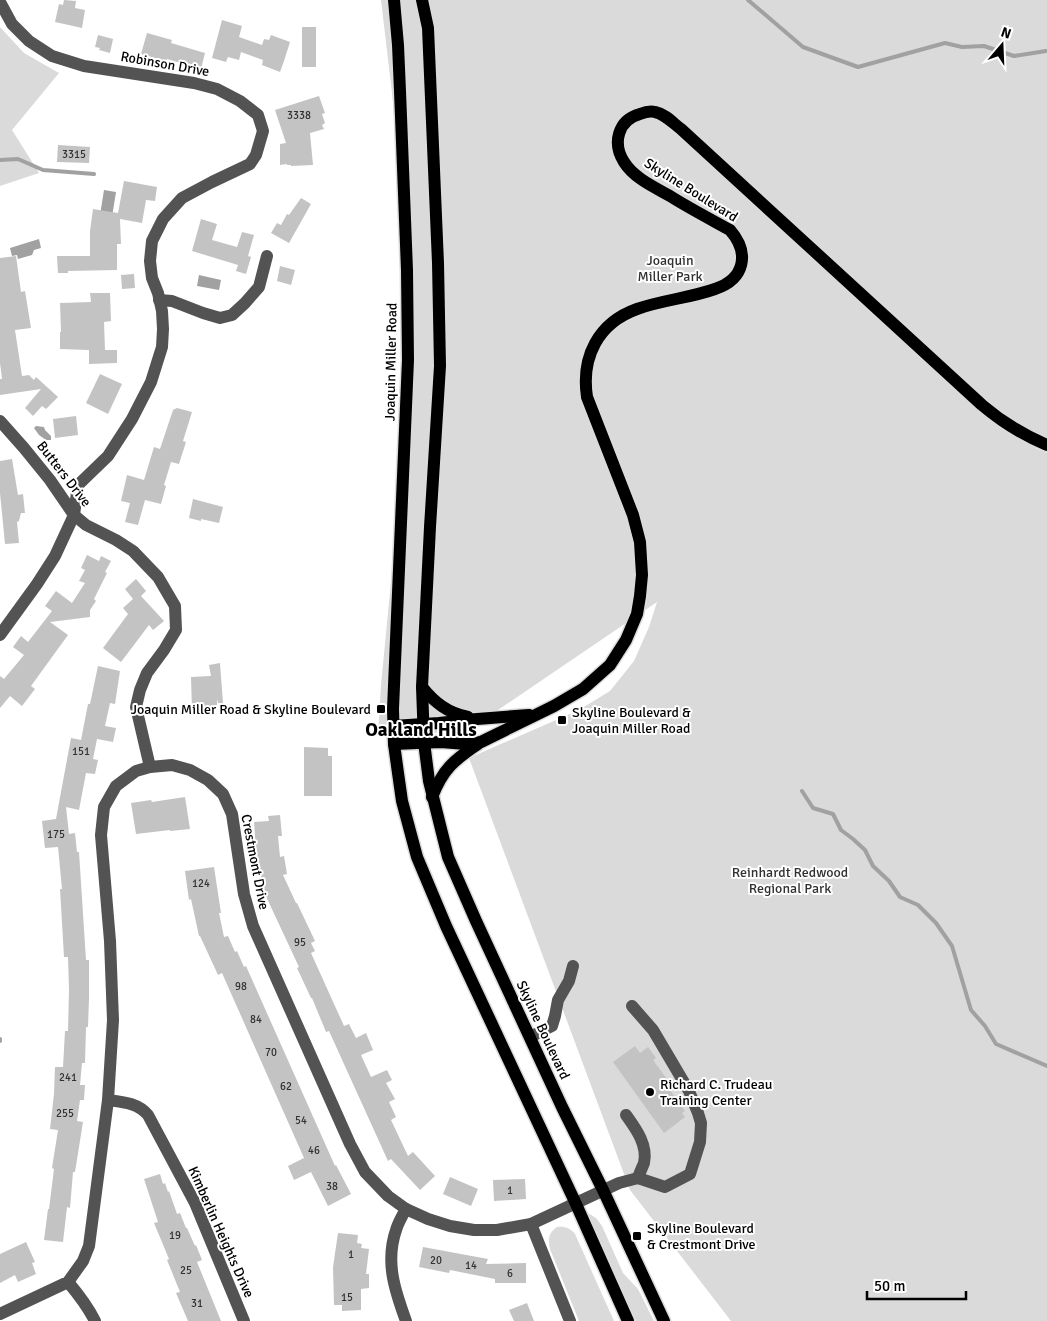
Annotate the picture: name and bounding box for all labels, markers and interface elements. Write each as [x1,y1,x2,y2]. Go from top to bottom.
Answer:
north arrow [977,20,1027,70]
text: N [999,24,1013,43]
street label: Robinson Drive [119,48,211,80]
house number: 3338 [287,109,311,122]
house number: 3315 [62,148,86,161]
street label: Skyline Boulevard [641,154,741,226]
park label: Joaquin Miller Park [637,252,703,285]
street label: Joaquin Miller Road [381,303,401,421]
street label: Butters Drive [33,438,95,510]
place label: Joaquin Miller Road & Skyline Boulevard [131,701,371,718]
marker: Joaquin Miller Road & Skyline Boulevard [375,703,387,715]
place label: Skyline Boulevard & Joaquin Miller Road [572,704,691,737]
marker: Skyline Boulevard & Joaquin Miller Road [556,714,568,726]
district label: Oakland Hills [365,718,477,742]
house number: 151 [72,745,90,758]
street label: Crestmont Drive [237,813,273,911]
house number: 175 [47,828,65,841]
park label: Reinhardt Redwood Regional Park [732,864,848,897]
house number: 124 [192,877,210,890]
house number: 95 [294,936,306,949]
street label: Skyline Boulevard [513,978,573,1082]
house number: 98 [235,980,247,993]
house number: 84 [250,1013,262,1026]
house number: 70 [265,1046,277,1059]
house number: 241 [59,1071,77,1084]
place label: Richard C. Trudeau Training Center [660,1076,772,1109]
house number: 62 [280,1080,292,1093]
marker: Richard C. Trudeau Training Center [644,1086,656,1098]
house number: 255 [56,1107,74,1120]
house number: 54 [295,1114,307,1127]
house number: 46 [308,1144,320,1157]
street label: Kimberlin Heights Drive [184,1164,258,1300]
house number: 38 [326,1180,338,1193]
house number: 1 [507,1184,513,1197]
place label: Skyline Boulevard & Crestmont Drive [647,1220,756,1253]
house number: 19 [169,1229,181,1242]
marker: Skyline Boulevard & Crestmont Drive [631,1230,643,1242]
house number: 1 [348,1248,354,1261]
house number: 20 [430,1254,442,1267]
house number: 14 [465,1259,477,1272]
house number: 25 [180,1264,192,1277]
house number: 6 [507,1267,513,1280]
scale bar [867,1268,966,1300]
text: 50 m [874,1277,905,1295]
house number: 15 [341,1291,353,1304]
house number: 31 [191,1297,203,1310]

